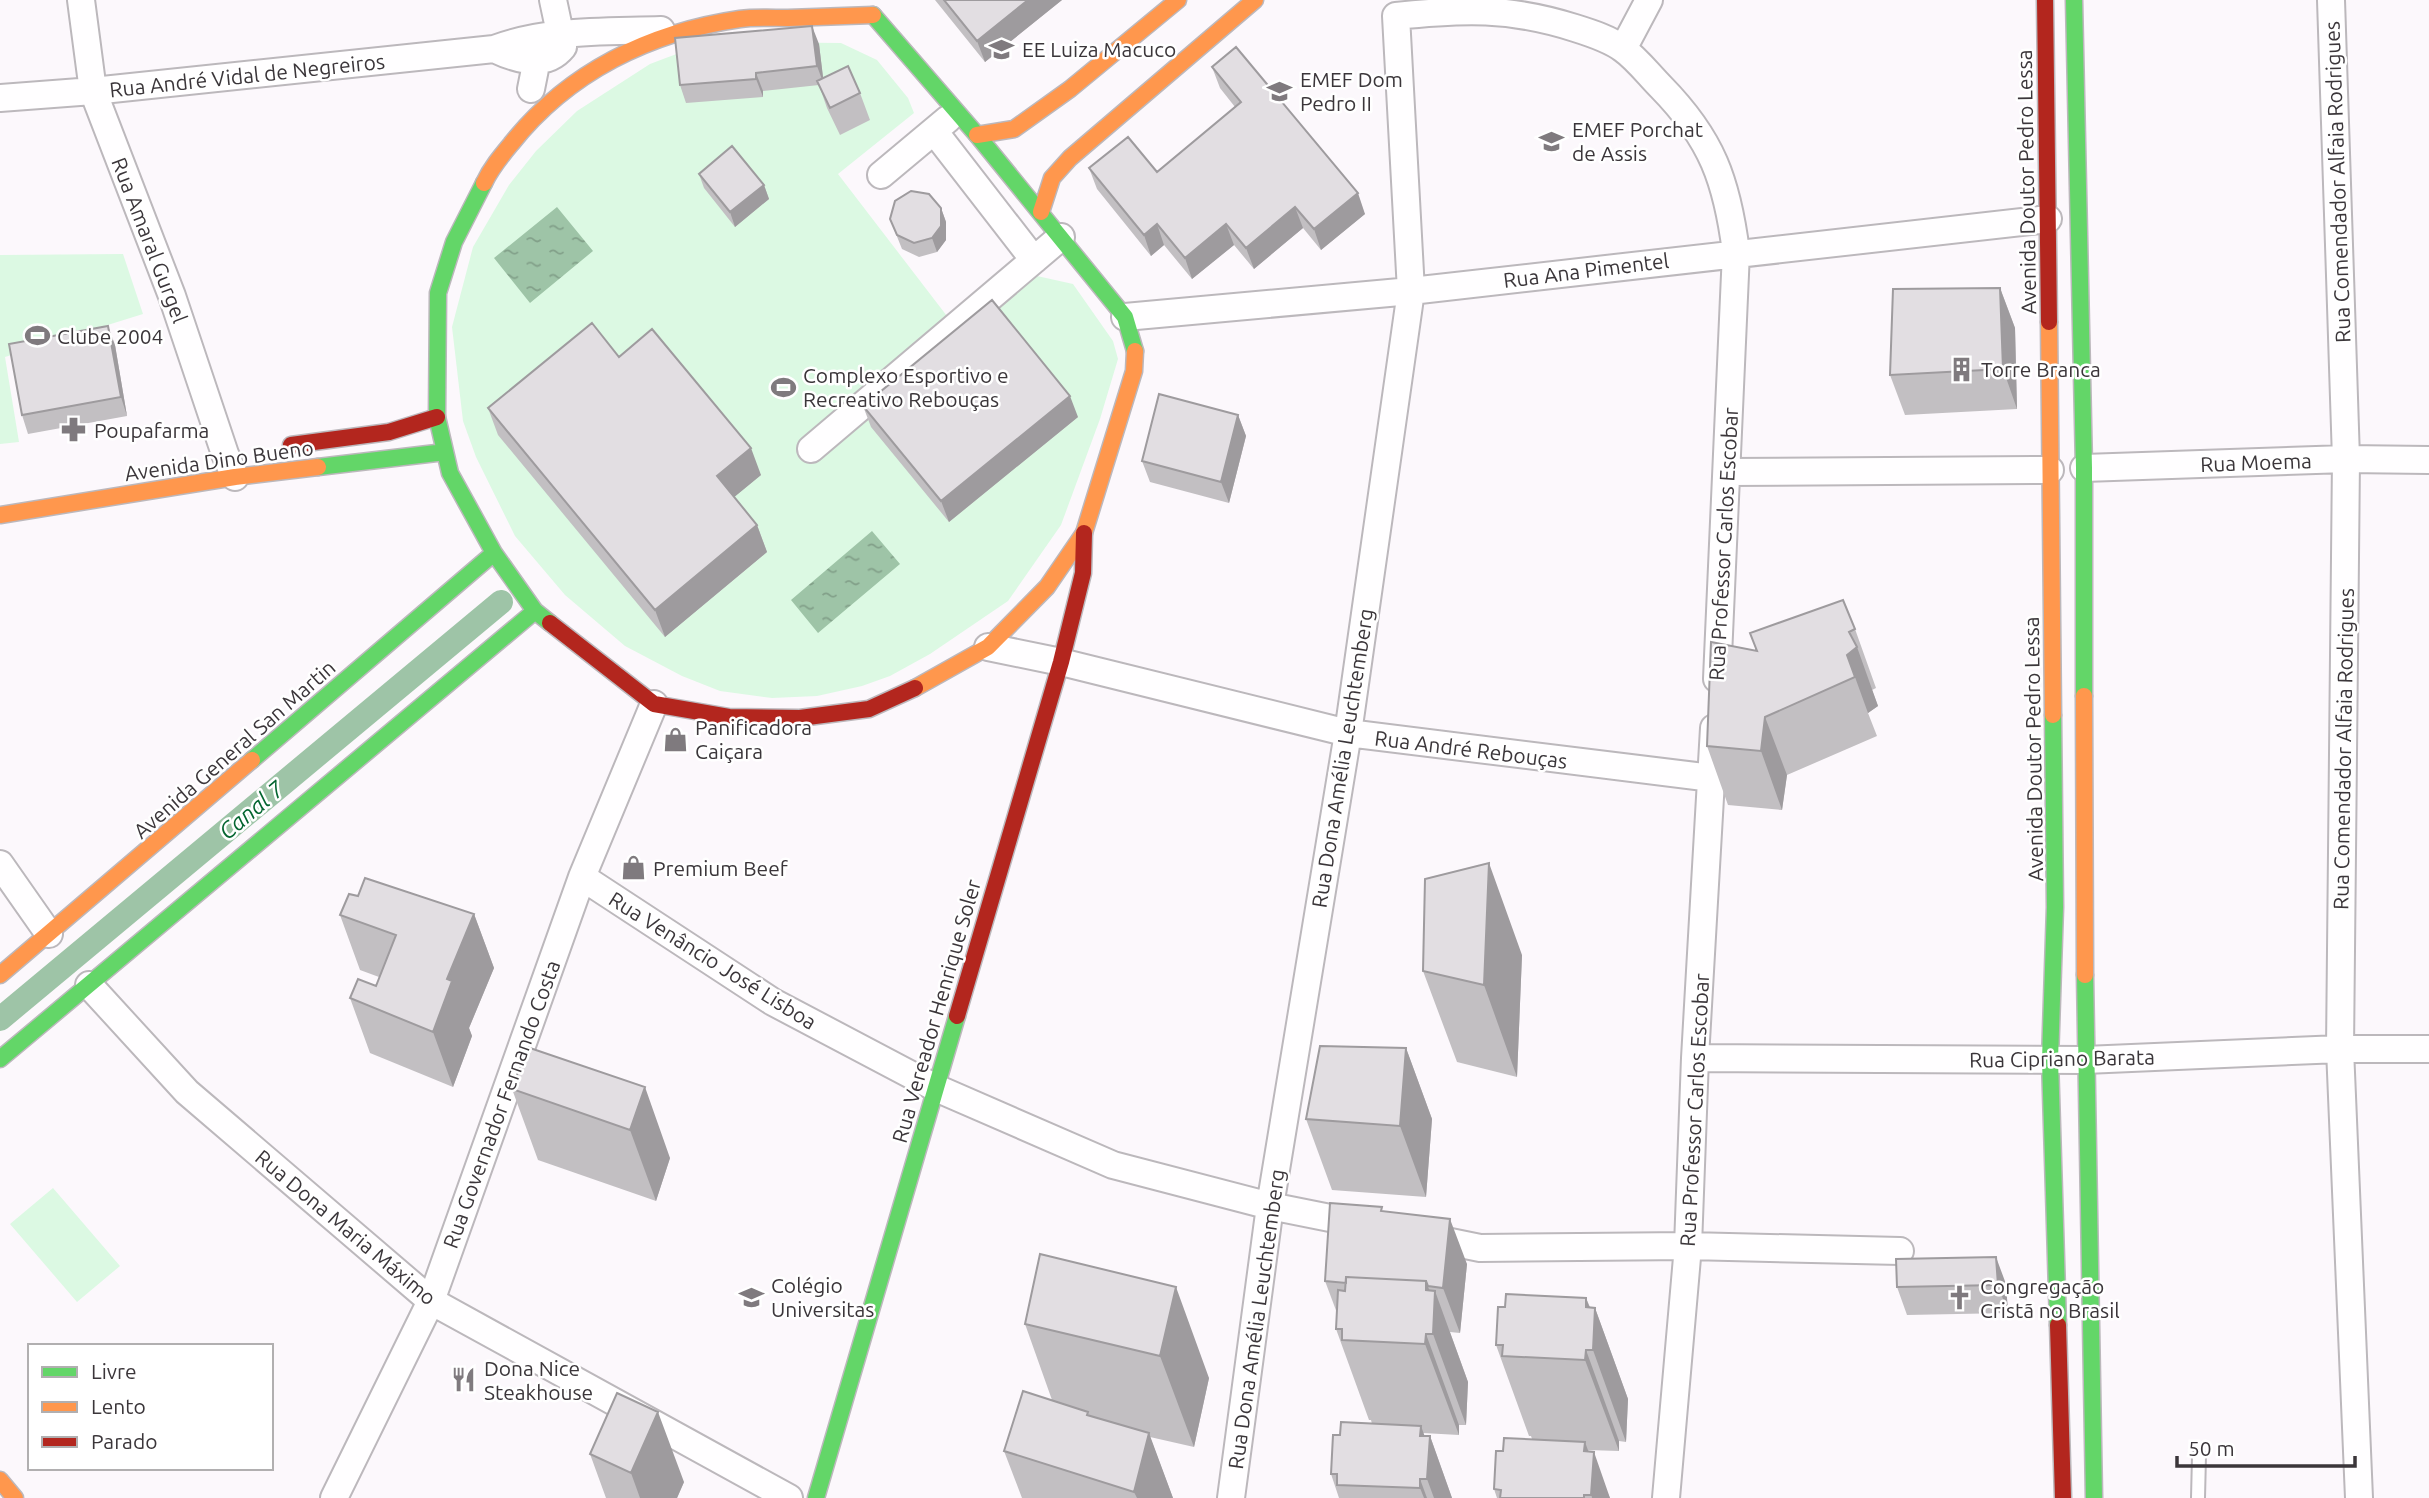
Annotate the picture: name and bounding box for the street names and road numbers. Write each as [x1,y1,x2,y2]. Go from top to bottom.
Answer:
street label: Rua Comendador Alfaia Rodrigues [2319,21,2355,343]
street label: Rua André Vidal de Negreiros [108,49,386,101]
street label: Avenida Doutor Pedro Lessa [2012,49,2040,315]
street label: Rua Amaral Gurgel [107,154,193,326]
street label: Rua Ana Pimentel [1502,248,1670,292]
street label: Rua Professor Carlos Escobar [1704,407,1742,681]
street label: Avenida Dino Bueno [123,435,315,485]
street label: Rua Moema [2200,448,2312,476]
street label: Rua Comendador Alfaia Rodrigues [2328,588,2358,910]
street label: Rua Dona Amélia Leuchtemberg [1306,607,1378,909]
street label: Avenida Doutor Pedro Lessa [2019,616,2047,882]
street label: Avenida General San Martin [128,655,340,843]
street label: Rua André Rebouças [1373,725,1569,773]
street label: Rua Vereador Henrique Soler [887,877,985,1145]
street label: Rua Venâncio José Lisboa [605,886,821,1034]
street label: Rua Governador Fernando Costa [438,957,564,1251]
street label: Rua Professor Carlos Escobar [1675,973,1713,1247]
street label: Rua Cipriano Barata [1969,1044,2155,1072]
street label: Rua Dona Maria Máximo [251,1144,441,1310]
street label: Rua Dona Amélia Leuchtemberg [1223,1167,1289,1471]

